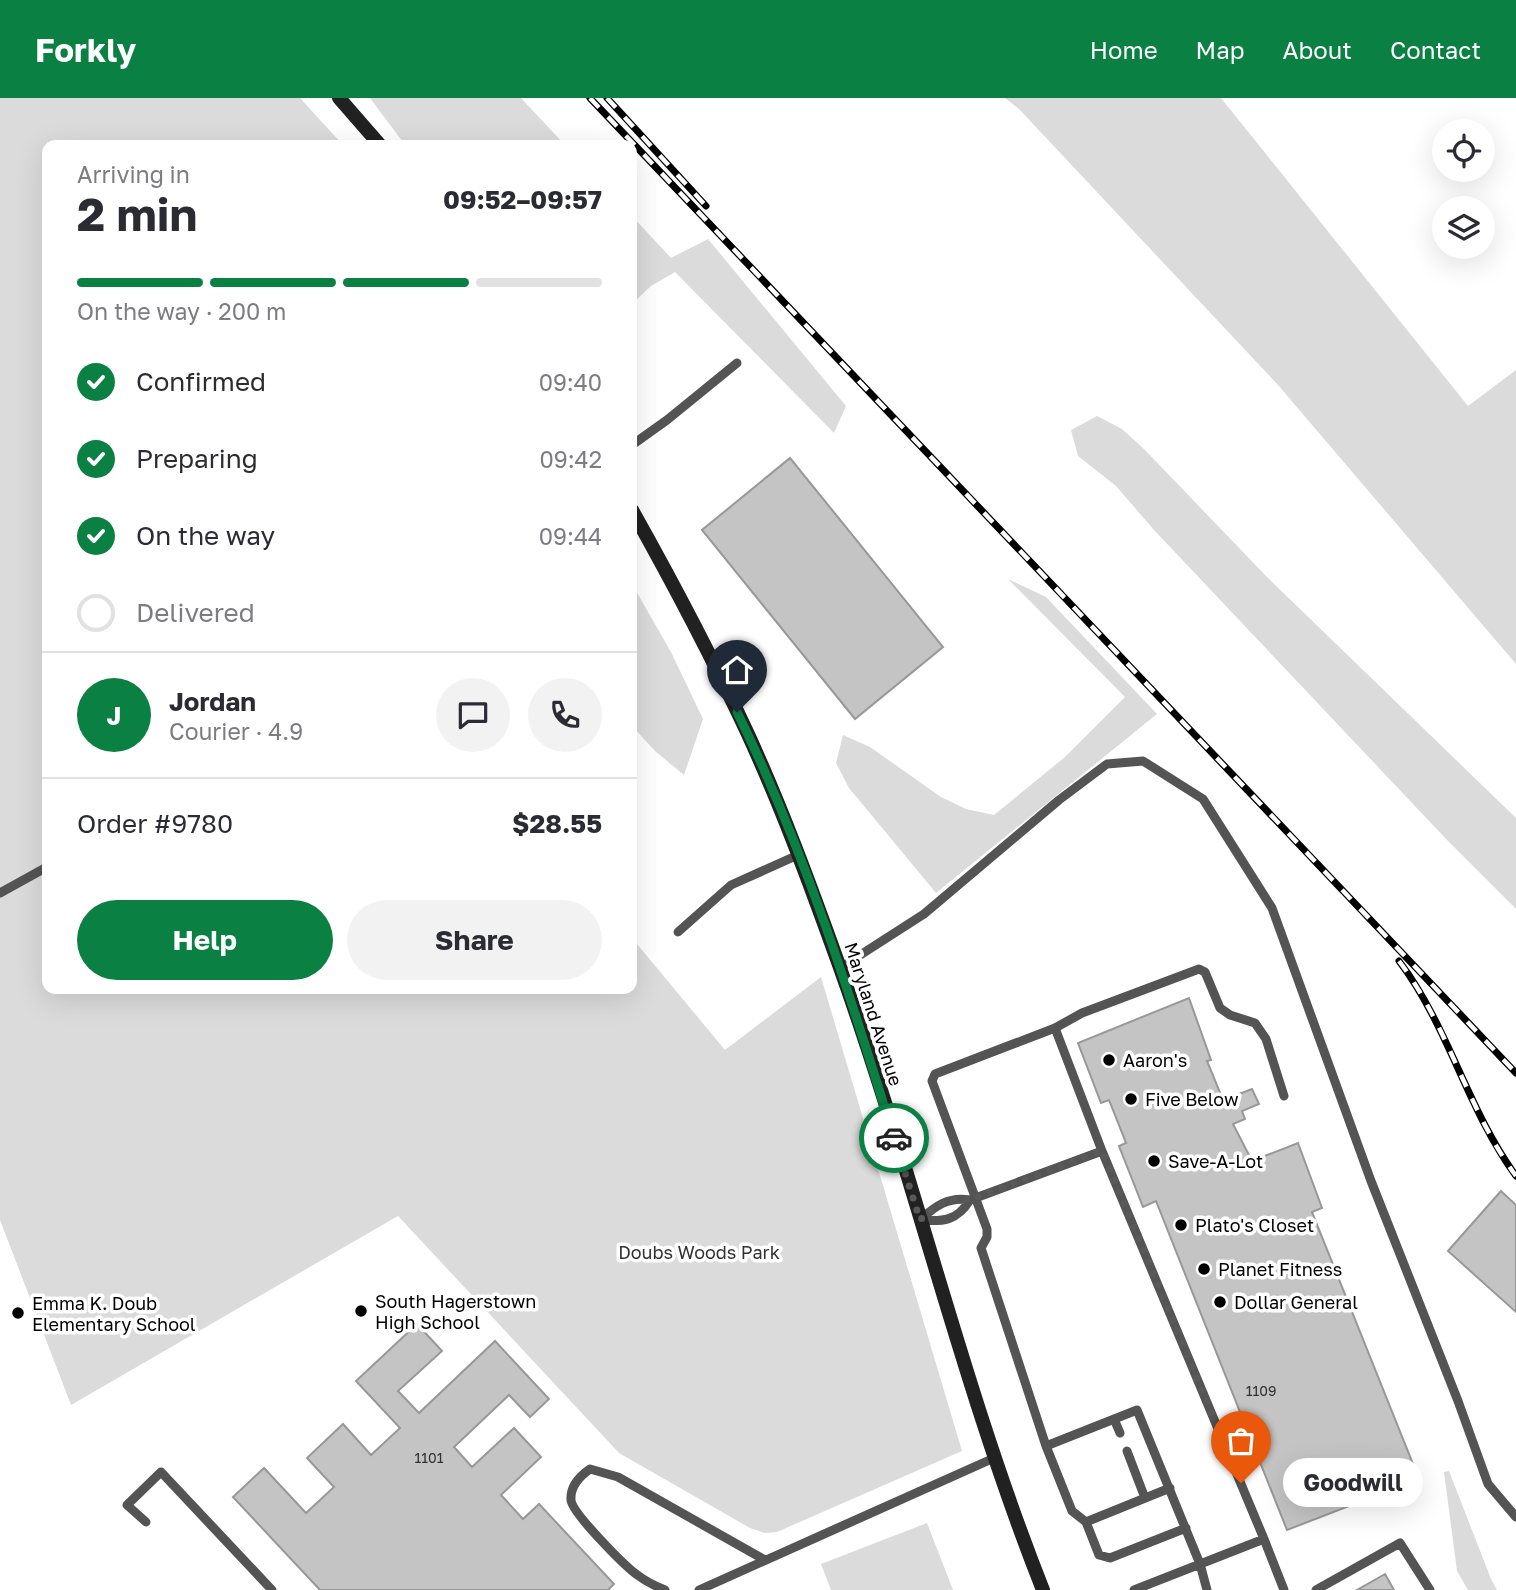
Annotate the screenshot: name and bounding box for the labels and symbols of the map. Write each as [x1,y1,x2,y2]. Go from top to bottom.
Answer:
pin [707,640,767,712]
street label: Maryland Avenue [840,940,908,1088]
place label: Aaron's [1123,1049,1187,1071]
marker: Aaron's [1101,1052,1117,1068]
place label: Five Below [1145,1088,1239,1110]
marker: Five Below [1123,1091,1139,1107]
courier [859,1103,929,1173]
place label: Save-A-Lot [1168,1150,1263,1172]
marker: Save-A-Lot [1146,1153,1162,1169]
place label: Plato's Closet [1195,1214,1314,1236]
marker: Plato's Closet [1173,1217,1189,1233]
park label: Doubs Woods Park [618,1241,780,1263]
place label: Planet Fitness [1218,1258,1342,1280]
marker: Planet Fitness [1196,1261,1212,1277]
place label: South Hagerstown High School [375,1290,536,1333]
place label: Dollar General [1234,1291,1358,1313]
place label: Emma K. Doub Elementary School [32,1292,196,1335]
marker: Dollar General [1212,1294,1228,1310]
marker: South Hagerstown High School [353,1303,369,1319]
marker: Emma K. Doub Elementary School [10,1305,26,1321]
house number: 1109 [1246,1382,1276,1399]
pin [1211,1411,1271,1483]
house number: 1101 [414,1449,444,1466]
callout: Goodwill [1283,1458,1423,1508]

